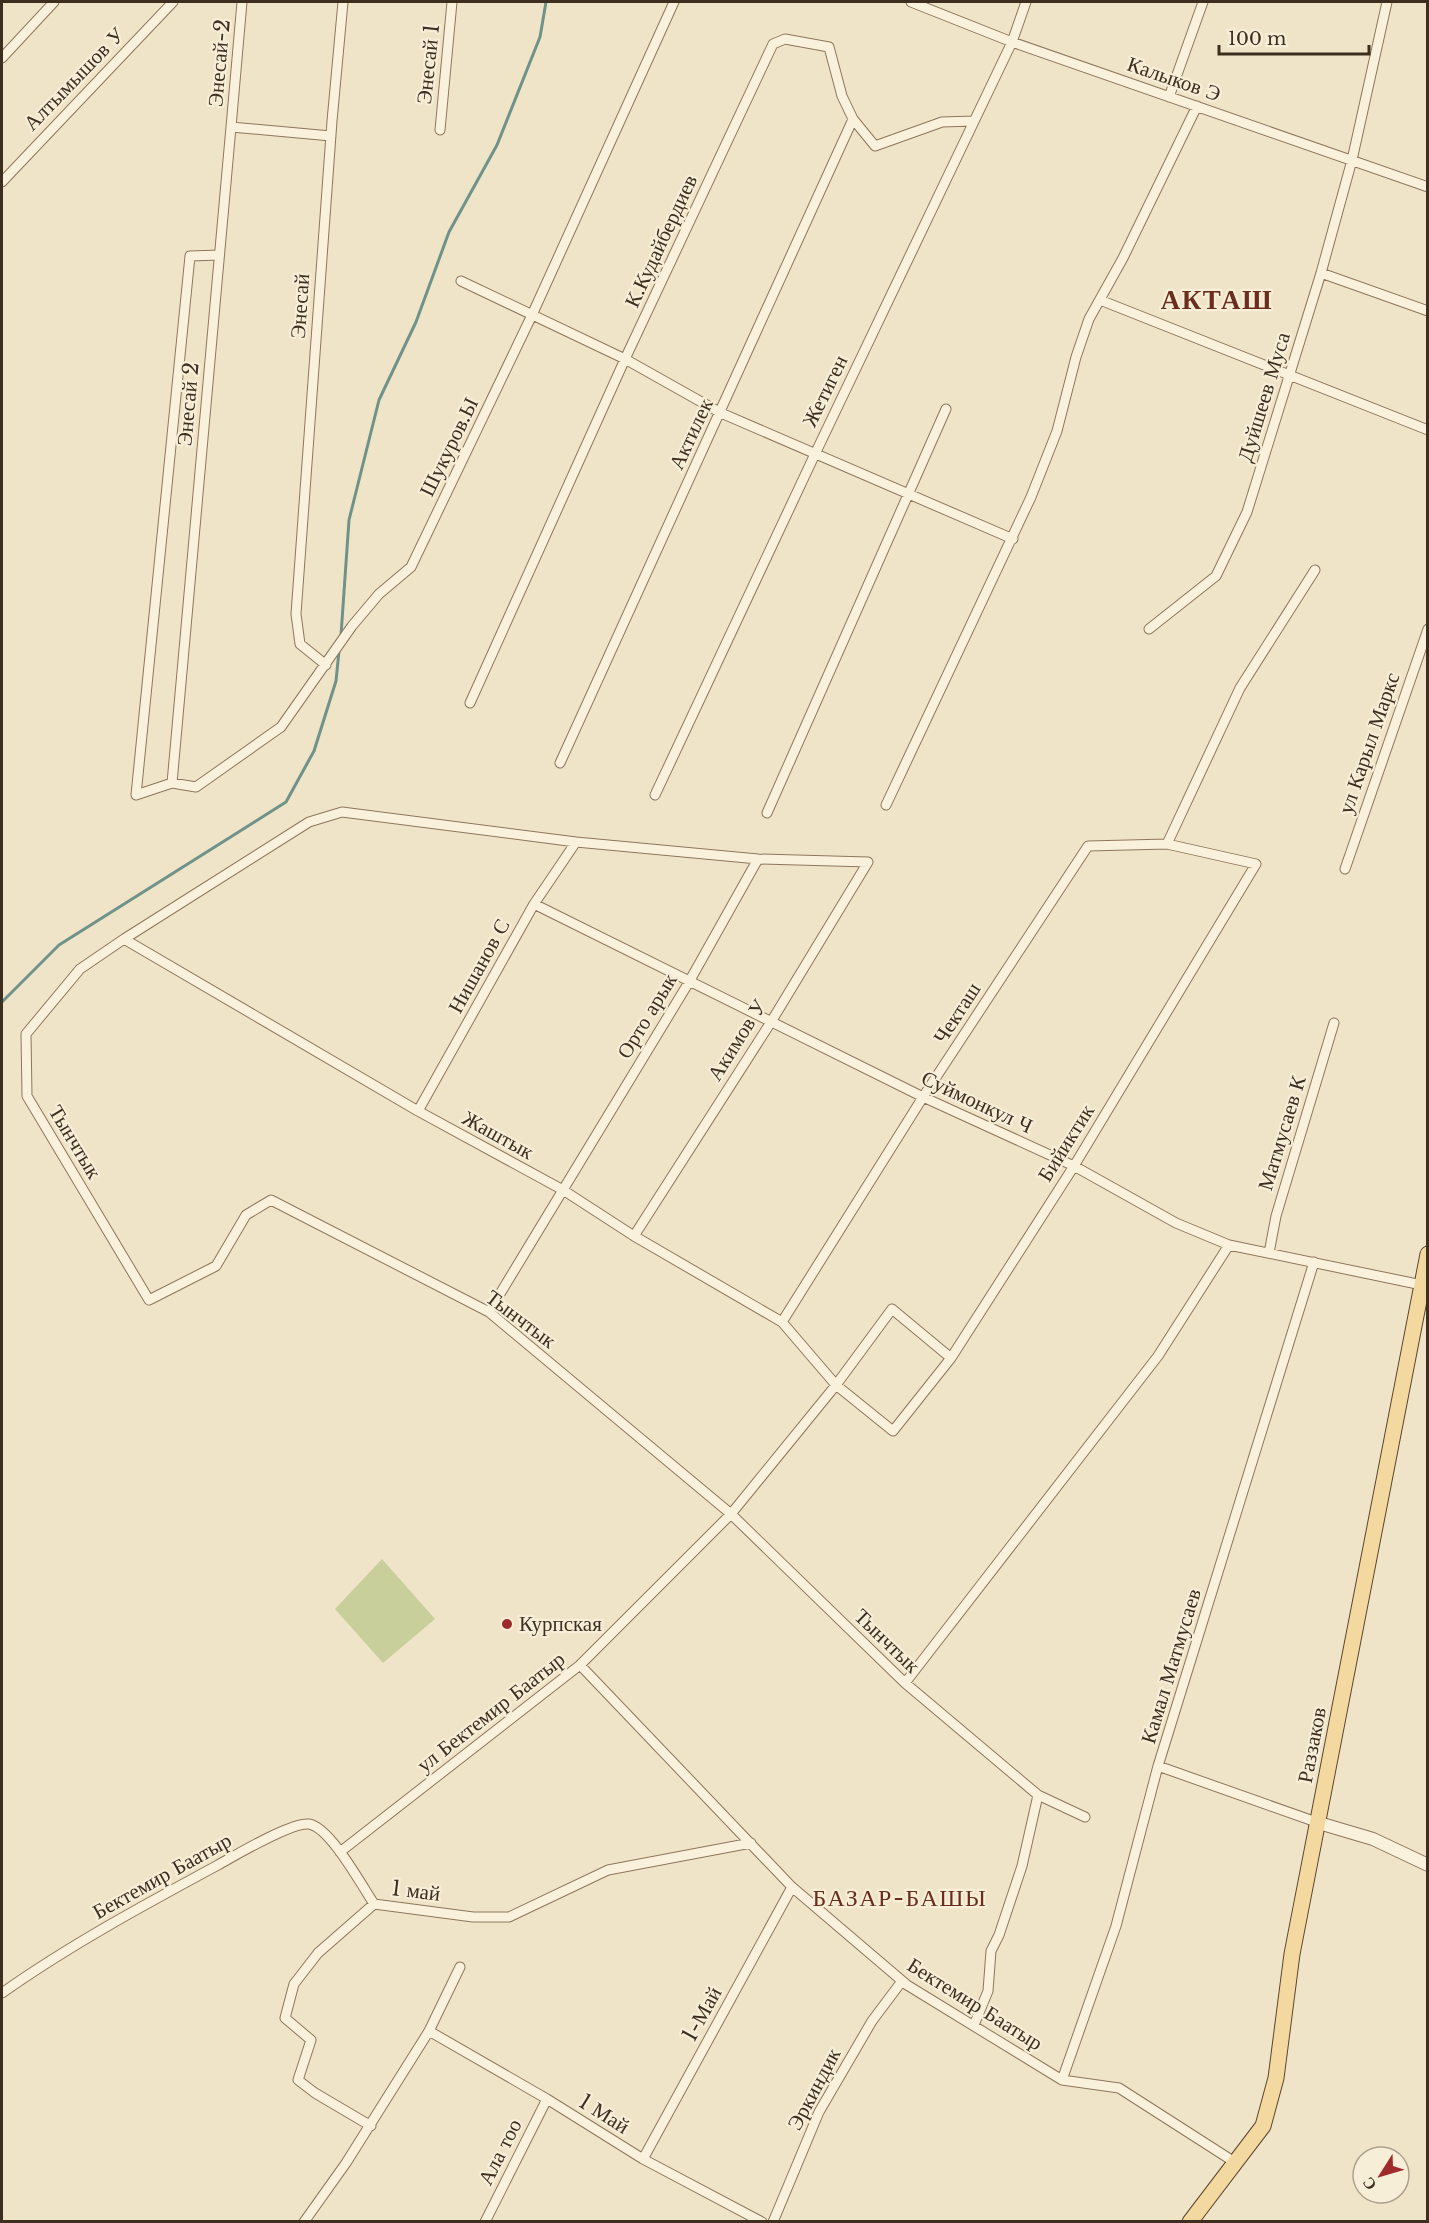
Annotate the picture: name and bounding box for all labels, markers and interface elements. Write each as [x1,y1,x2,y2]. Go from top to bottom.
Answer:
street label: Энесай-2 [202,18,236,108]
scale bar [1219,18,1369,56]
street label: Алтымышов У [18,22,130,136]
street label: Энесай 1 [411,23,445,105]
text: 100 m [1228,28,1286,50]
street label: Калыков Э [1124,51,1224,107]
street label: К.Кудайбердиев [619,170,703,312]
street label: Энесай [285,273,315,339]
district label: АКТАШ [1161,283,1273,316]
street label: Дуйшеев Муса [1232,328,1296,465]
street label: Жетиген [797,351,853,431]
street label: Энесай 2 [171,361,205,447]
street label: Шукуров.Ы [414,393,484,501]
street label: Актилек [663,394,719,474]
street label: ул Карыл Маркс [1333,669,1405,817]
street label: Нишанов С [443,914,515,1018]
street label: Орто арык [611,968,683,1063]
street label: Чекташ [928,977,986,1049]
street label: Акимов У [702,994,772,1086]
street label: Суймонкул Ч [917,1065,1037,1139]
street label: Матмусаев К [1252,1072,1312,1194]
street label: Бийиктик [1032,1099,1100,1186]
street label: Тынчтык [43,1101,107,1184]
street label: Жаштык [458,1105,539,1165]
street label: Тынчтык [481,1284,562,1354]
street label: Камал Матмусаев [1135,1585,1207,1747]
street label: Тынчтык [849,1603,926,1679]
place label: Курпская [519,1611,602,1637]
marker: Курпская [500,1617,514,1631]
street label: ул Бектемир Баатыр [412,1646,570,1778]
street label: Раззаков [1292,1705,1332,1785]
street label: Бектемир Баатыр [88,1827,236,1925]
street label: 1 май [390,1875,442,1907]
district label: БАЗАР-БАШЫ [813,1883,987,1912]
street label: Бектемир Баатыр [902,1952,1048,2056]
street label: 1-Май [676,1982,728,2046]
street label: Эркиндик [782,2043,847,2134]
street label: 1 Май [574,2089,634,2139]
street label: Ала тоо [472,2115,528,2189]
north arrow [1351,2145,1411,2205]
text: С [1358,2173,1380,2195]

